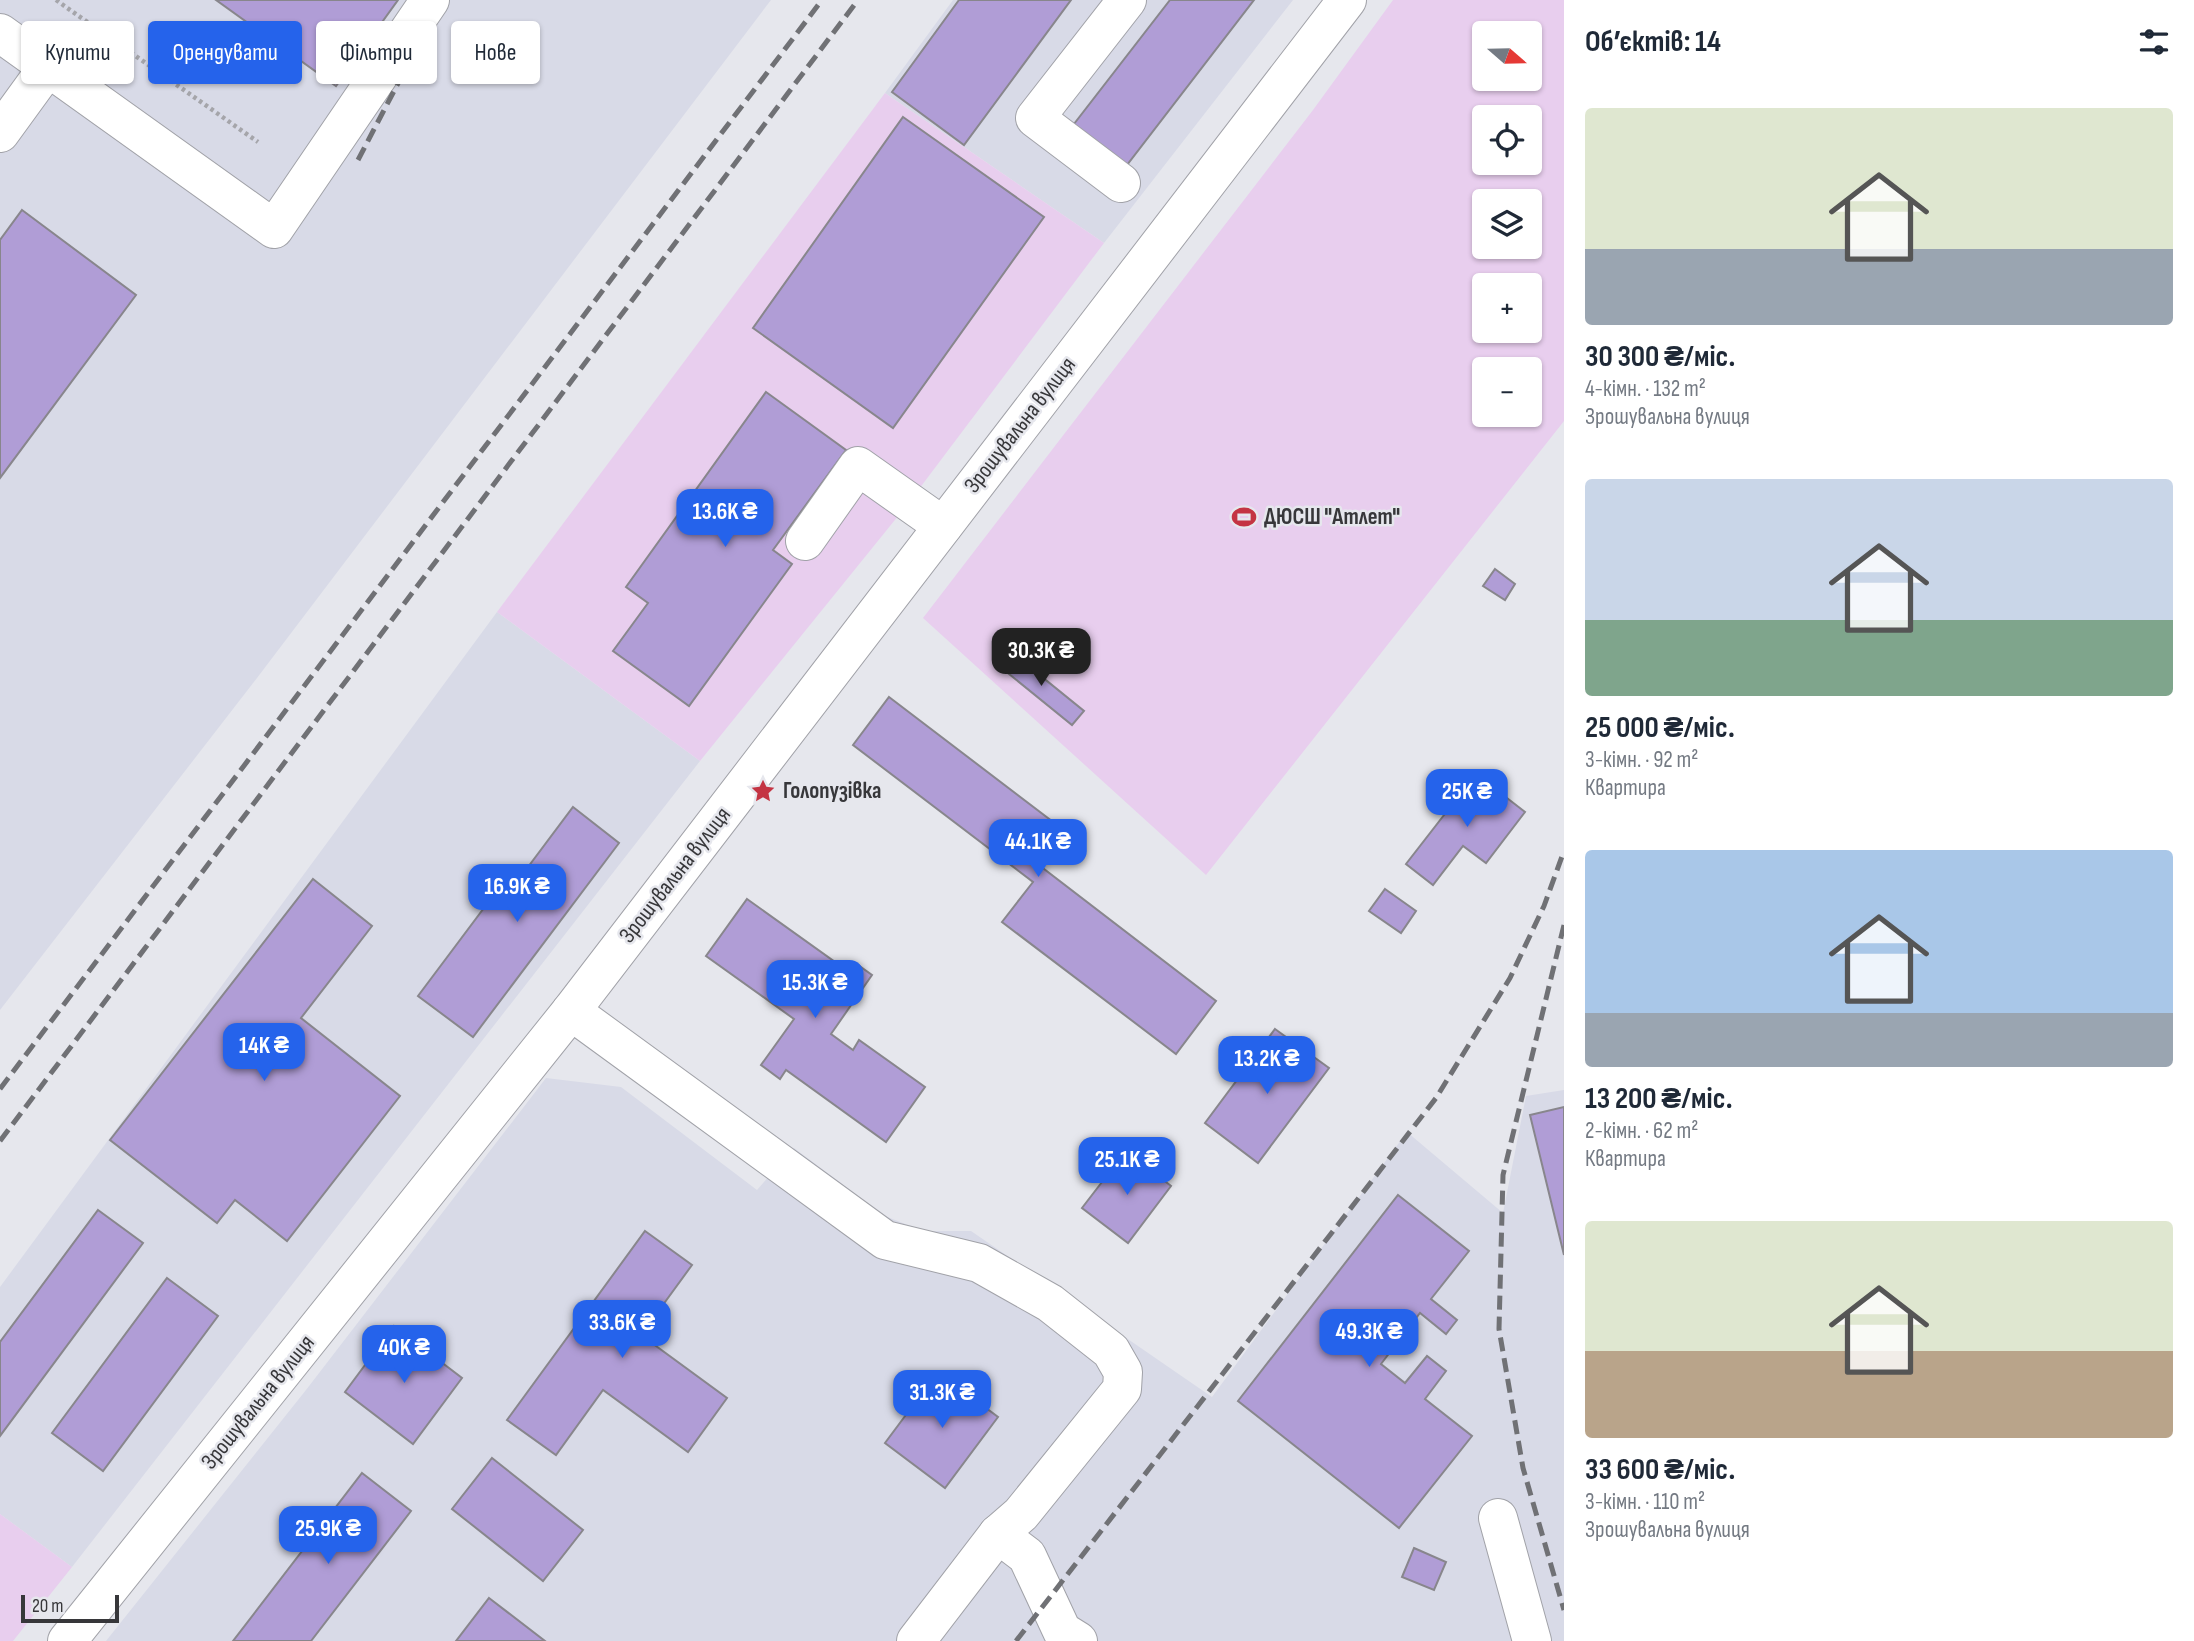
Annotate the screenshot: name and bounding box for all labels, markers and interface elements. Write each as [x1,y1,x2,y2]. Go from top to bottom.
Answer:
chip: Купити [21,21,134,84]
chip: Орендувати [148,21,302,84]
chip: Фільтри [316,21,437,84]
chip: Нове [451,21,540,84]
north arrow [1472,21,1542,91]
map controls [1472,21,1542,427]
icon: filters [2135,23,2173,61]
text: Об’єктів: 14 [1585,24,1721,60]
button: locate [1472,105,1542,175]
icon: home [1816,154,1942,280]
button: layers [1472,189,1542,259]
button: + [1472,273,1542,343]
text: 30 300 ₴/міс. [1585,339,1735,375]
street label: Зрошувальна вулиця [958,351,1082,499]
button: − [1472,357,1542,427]
text: 4-кімн. · 132 m² [1585,375,1706,403]
text: Зрошувальна вулиця [1585,403,1750,431]
pin: 13.6K ₴ [660,490,790,549]
text: 13.6K ₴ [692,498,758,526]
sports icon: ДЮСШ "Атлет" [1230,503,1258,531]
place label: ДЮСШ "Атлет" [1264,503,1400,531]
icon: home [1816,525,1942,651]
pin: 30.3K ₴ [976,628,1106,688]
text: 30.3K ₴ [1008,637,1074,665]
text: 25 000 ₴/міс. [1585,710,1735,746]
text: 3-кімн. · 92 m² [1585,746,1698,774]
pin: 25K ₴ [1418,770,1516,829]
text: Квартира [1585,774,1666,802]
place icon: Голопузівка [749,777,777,805]
place label: Голопузівка [783,777,881,805]
text: 25K ₴ [1442,778,1492,806]
street label: Зрошувальна вулиця [613,801,737,949]
pin: 44.1K ₴ [973,820,1103,879]
text: 44.1K ₴ [1005,828,1071,856]
pin: 16.9K ₴ [452,864,582,924]
text: 16.9K ₴ [484,873,550,901]
icon: home [1816,896,1942,1022]
pin: 15.3K ₴ [750,960,880,1020]
text: 15.3K ₴ [783,969,847,997]
pin: 14K ₴ [215,1024,313,1083]
text: 14K ₴ [239,1032,289,1060]
pin: 13.2K ₴ [1202,1036,1332,1096]
text: 13.2K ₴ [1234,1045,1300,1073]
text: 13 200 ₴/міс. [1585,1081,1733,1117]
text: 2-кімн. · 62 m² [1585,1117,1698,1145]
pin: 25.1K ₴ [1062,1138,1192,1197]
text: Квартира [1585,1145,1666,1173]
text: 25.1K ₴ [1094,1146,1160,1174]
icon: home [1816,1267,1942,1393]
pin: 33.6K ₴ [557,1300,687,1360]
text: 33.6K ₴ [589,1309,655,1337]
pin: 49.3K ₴ [1304,1310,1434,1369]
text: 49.3K ₴ [1335,1318,1403,1346]
pin: 40K ₴ [355,1326,453,1385]
street label: Зрошувальна вулиця [195,1329,321,1475]
text: 40K ₴ [378,1334,430,1362]
pin: 31.3K ₴ [877,1370,1007,1430]
text: 31.3K ₴ [909,1379,975,1407]
text: 33 600 ₴/міс. [1585,1452,1735,1488]
text: 3-кімн. · 110 m² [1585,1488,1705,1516]
pin: 25.9K ₴ [263,1506,393,1566]
text: 25.9K ₴ [295,1515,361,1543]
text: Зрошувальна вулиця [1585,1516,1750,1544]
scale bar [21,1592,119,1624]
text: 20 m [32,1595,64,1618]

